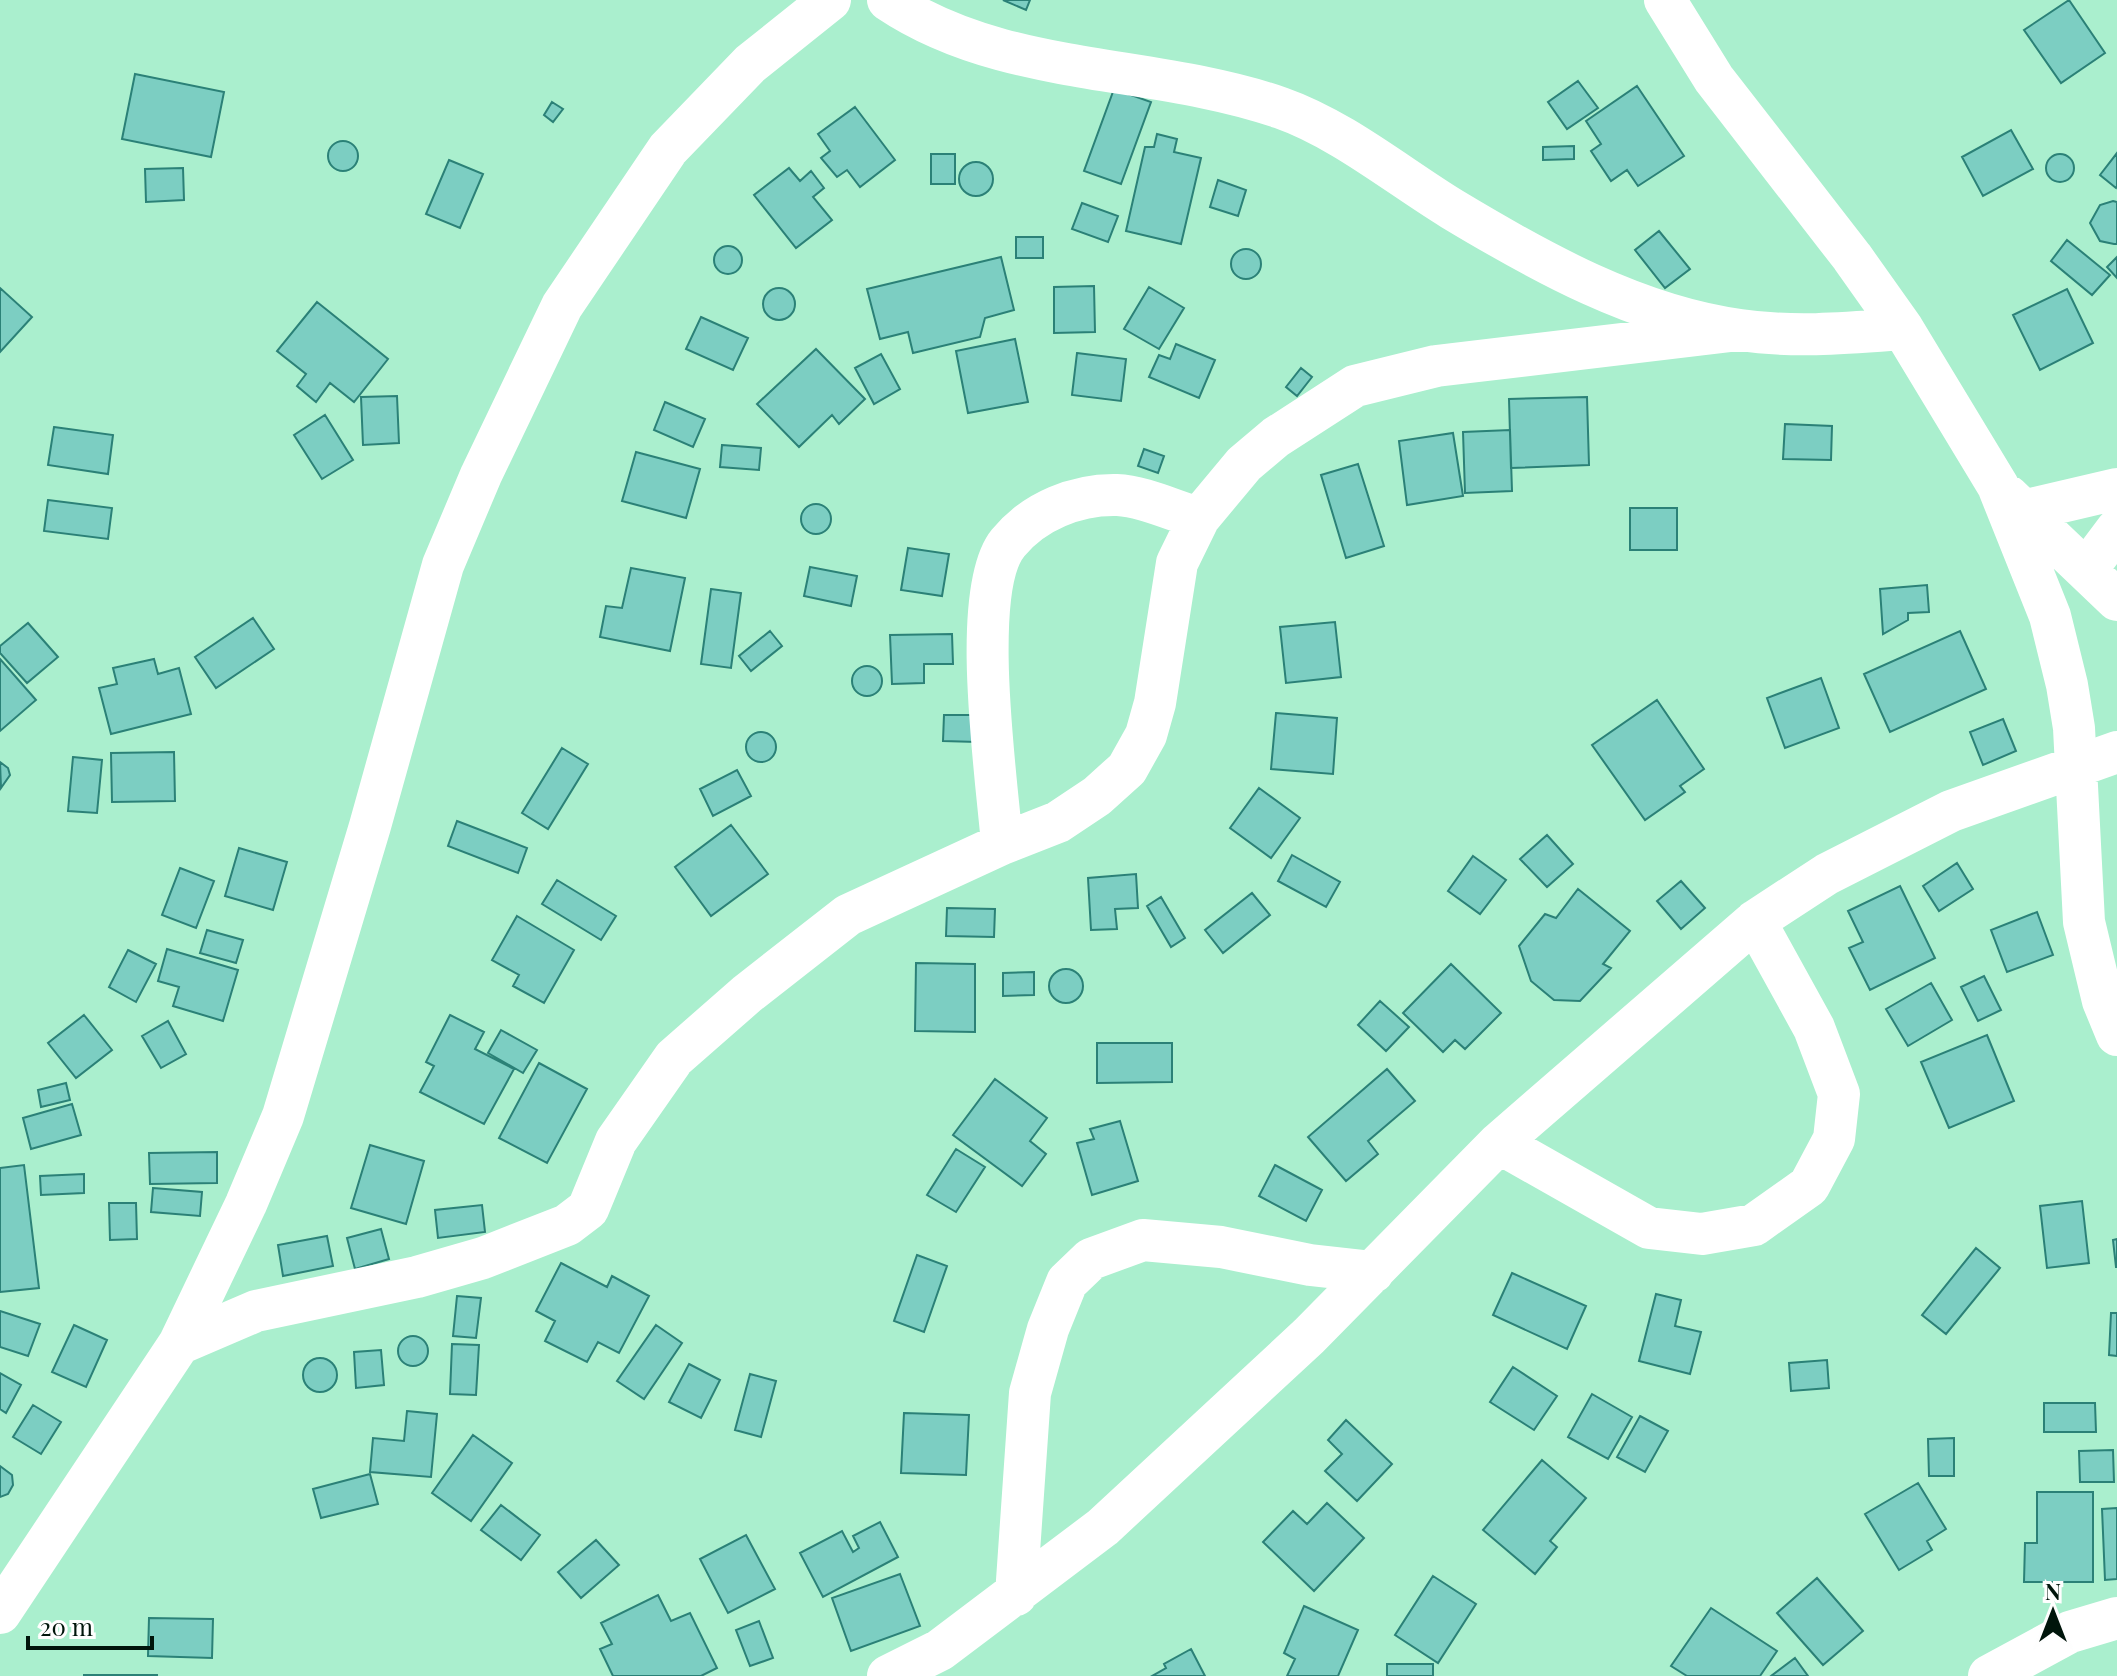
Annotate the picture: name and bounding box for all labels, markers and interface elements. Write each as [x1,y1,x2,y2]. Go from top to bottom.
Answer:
north arrow [2013,1572,2093,1652]
text: N [2045,1576,2061,1606]
scale bar [28,1600,152,1650]
text: 20 m [40,1610,93,1642]

